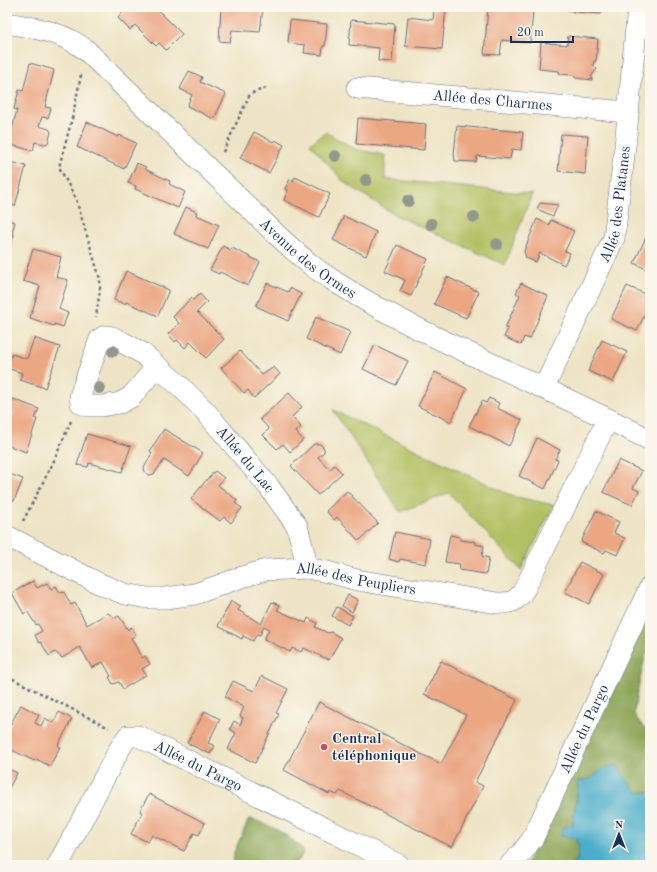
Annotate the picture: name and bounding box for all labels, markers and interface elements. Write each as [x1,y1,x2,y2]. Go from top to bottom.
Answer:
scale bar [511,18,573,44]
text: 20 m [517,27,544,39]
street label: Allée des Charmes [432,89,553,114]
street label: Allée des Platanes [598,145,634,265]
street label: Avenue des Ormes [256,216,358,302]
street label: Allée du Lac [212,424,277,496]
street label: Allée des Peupliers [295,562,417,599]
street label: Allée du Pargo [558,683,612,776]
place label: Central téléphonique [332,732,416,764]
street label: Allée du Pargo [151,739,244,795]
marker: Central téléphonique [319,742,329,752]
north arrow [599,814,639,854]
text: N [615,820,624,831]

